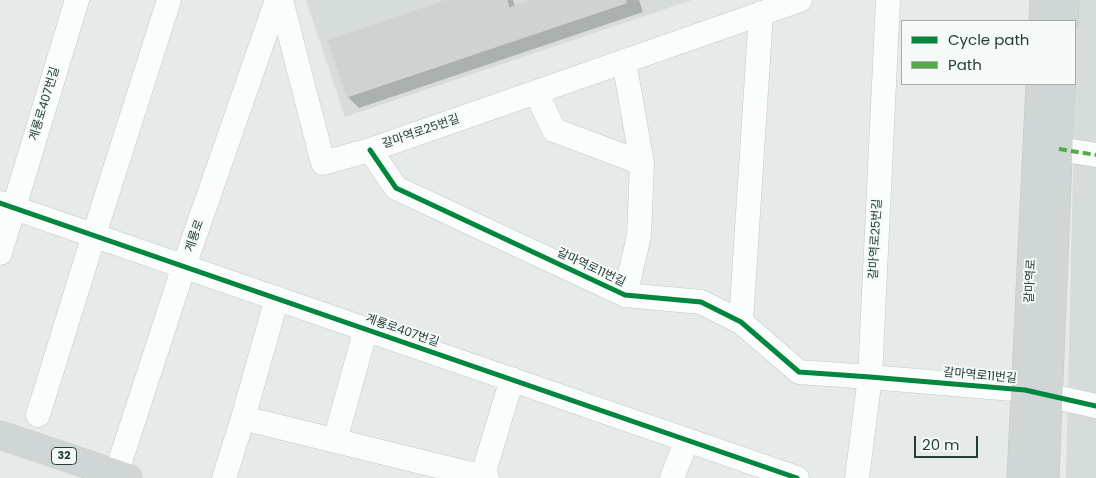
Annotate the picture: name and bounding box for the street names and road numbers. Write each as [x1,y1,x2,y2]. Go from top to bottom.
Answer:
street label: 계룡로407번길 [27,65,63,143]
street label: 갈마역로25번길 [381,112,461,152]
street label: 갈마역로25번길 [867,198,885,280]
street label: 계룡로 [183,218,207,254]
street label: 갈마역로11번길 [554,246,628,290]
street label: 갈마역로 [1023,259,1039,303]
street label: 계룡로407번길 [363,312,441,350]
street label: 갈마역로11번길 [943,366,1017,386]
road number: 32 [52,448,76,464]

